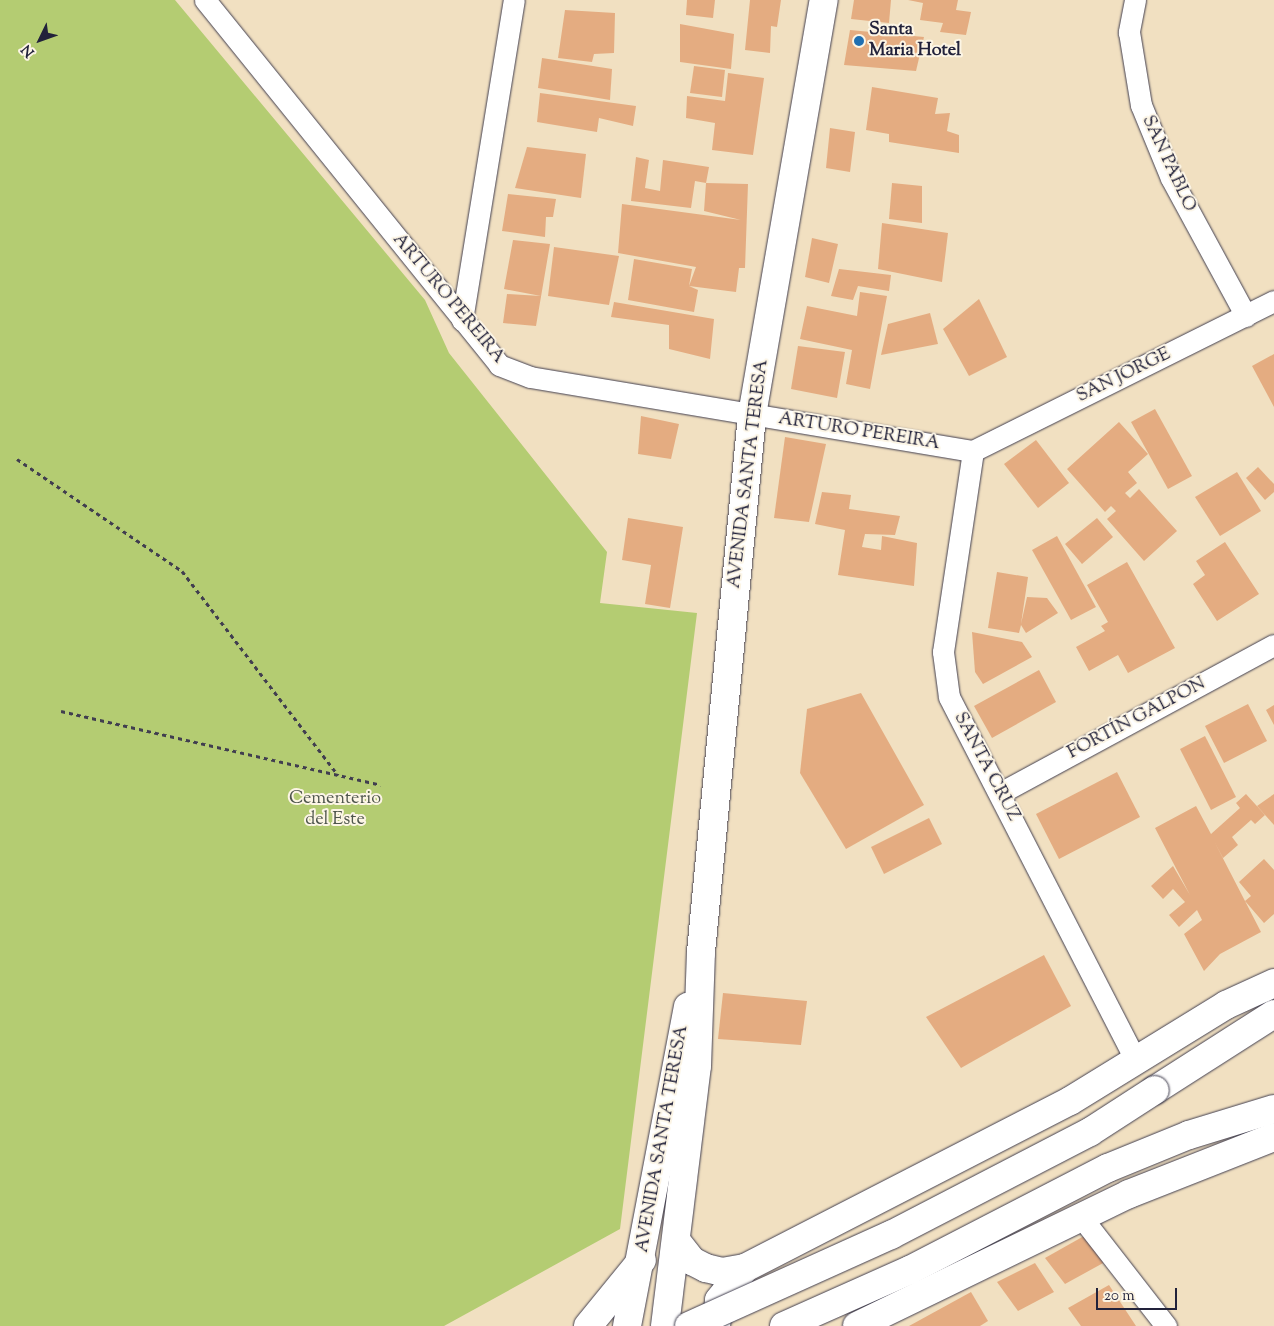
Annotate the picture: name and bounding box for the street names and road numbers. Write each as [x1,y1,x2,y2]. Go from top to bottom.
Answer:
street label: SAN PABLO [1136,112,1200,216]
street label: ARTURO PEREIRA [387,230,509,368]
street label: SAN JORGE [1074,344,1174,408]
street label: AVENIDA SANTA TERESA [724,358,774,590]
street label: ARTURO PEREIRA [777,409,941,455]
street label: FORTÍN GALPON [1064,673,1210,765]
street label: SANTA CRUZ [948,709,1024,825]
street label: AVENIDA SANTA TERESA [632,1024,694,1254]

